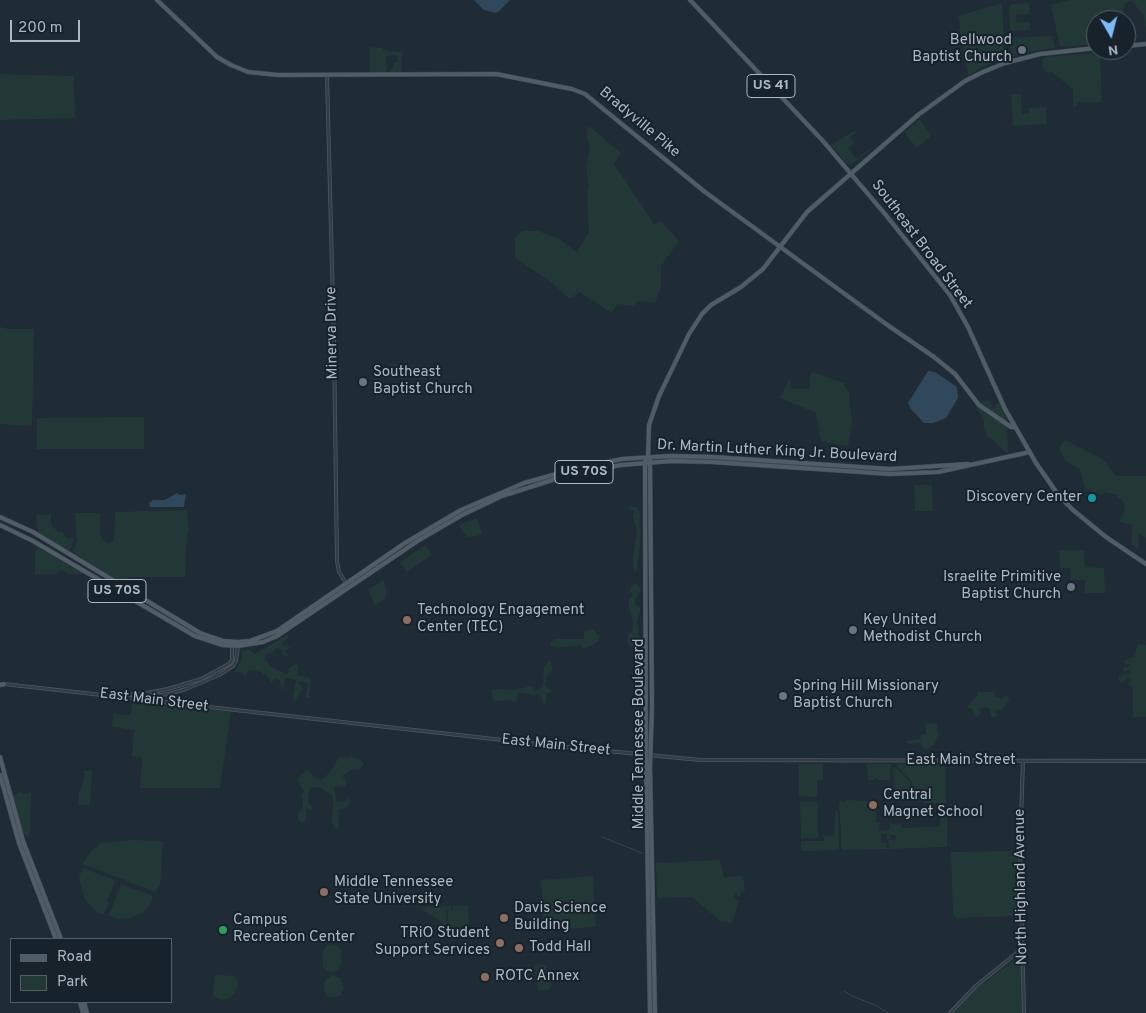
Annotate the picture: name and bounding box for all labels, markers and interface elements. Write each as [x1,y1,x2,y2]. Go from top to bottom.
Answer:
scale bar [12,10,82,42]
north arrow [1086,10,1136,60]
text: 200 m [18,19,63,38]
place label: Bellwood Baptist Church [912,32,1012,67]
text: N [1107,40,1119,58]
marker: Bellwood Baptist Church [1016,44,1028,56]
road number: US 41 [747,74,795,98]
street label: Bradyville Pike [595,84,683,162]
street label: Southeast Broad Street [867,177,975,313]
street label: Minerva Drive [323,286,343,380]
place label: Southeast Baptist Church [373,364,473,399]
marker: Southeast Baptist Church [357,376,369,388]
street label: Dr. Martin Luther King Jr. Boulevard [656,437,898,467]
road number: US 70S [555,461,613,484]
place label: Discovery Center [966,489,1082,507]
marker: Discovery Center [1086,492,1098,504]
place label: Israelite Primitive Baptist Church [943,569,1061,604]
road number: US 70S [88,580,146,602]
marker: Israelite Primitive Baptist Church [1065,581,1077,593]
place label: Technology Engagement Center (TEC) [417,602,584,637]
place label: Key United Methodist Church [863,612,982,647]
marker: Technology Engagement Center (TEC) [401,614,413,626]
marker: Key United Methodist Church [847,624,859,636]
street label: Middle Tennessee Boulevard [631,639,649,829]
place label: Spring Hill Missionary Baptist Church [793,678,939,713]
street label: East Main Street [99,685,209,717]
marker: Spring Hill Missionary Baptist Church [777,690,789,702]
street label: East Main Street [501,731,611,761]
street label: East Main Street [906,752,1016,770]
place label: Central Magnet School [883,787,983,822]
marker: Central Magnet School [867,799,879,811]
street label: North Highland Avenue [1012,809,1032,965]
place label: Middle Tennessee State University [334,874,453,909]
marker: Middle Tennessee State University [318,886,330,898]
place label: Davis Science Building [514,900,606,935]
place label: Campus Recreation Center [233,912,355,947]
marker: Davis Science Building [498,912,510,924]
marker: Campus Recreation Center [217,924,229,936]
place label: TRiO Student Support Services [375,925,490,960]
marker: TRiO Student Support Services [494,937,506,949]
legend [10,938,172,1003]
place label: Todd Hall [529,939,591,957]
marker: Todd Hall [513,942,525,954]
text: Road [57,948,92,967]
place label: ROTC Annex [495,968,579,986]
marker: ROTC Annex [479,971,491,983]
text: Park [57,973,88,992]

